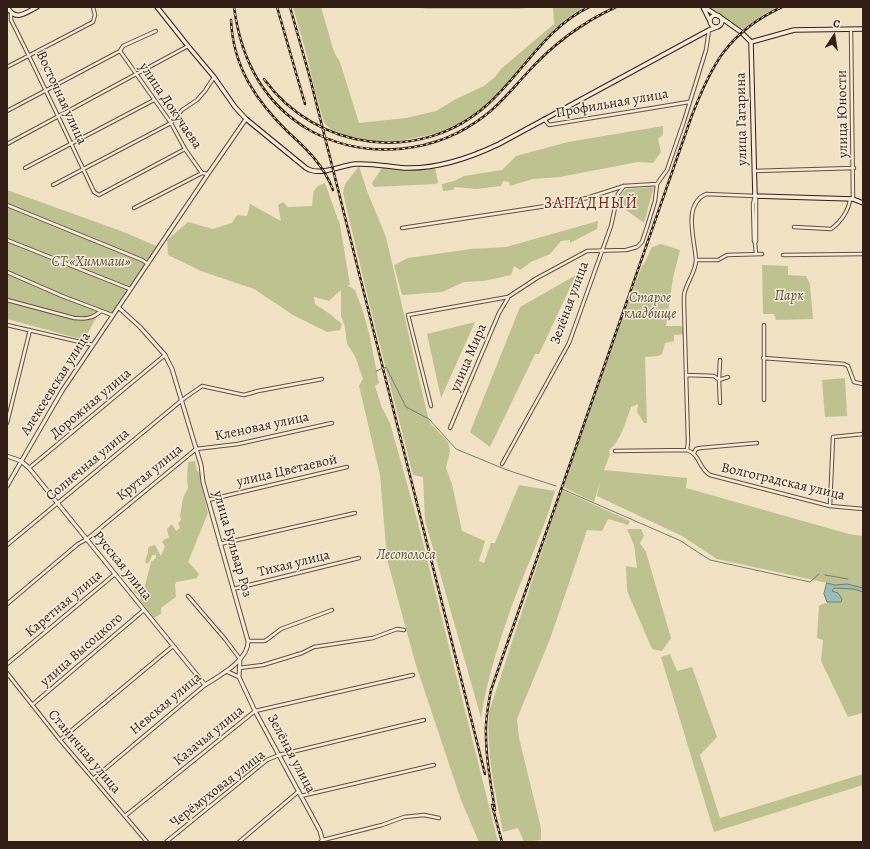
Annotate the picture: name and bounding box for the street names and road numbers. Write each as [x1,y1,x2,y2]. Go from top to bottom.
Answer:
street label: Восточная улица [32,49,90,147]
street label: улица Докучаева [135,60,205,152]
street label: улица Юности [834,70,852,158]
street label: улица Гагарина [733,72,751,166]
street label: Профильная улица [554,86,670,122]
street label: Зелёная улица [547,259,593,347]
street label: улица Мира [447,321,491,395]
street label: Алексеевская улица [17,329,95,439]
street label: Дорожная улица [47,365,135,443]
street label: Кленовая улица [213,409,311,445]
street label: Солнечная улица [43,425,133,505]
street label: Крутая улица [114,441,186,505]
street label: улица Цветаевой [235,451,339,491]
street label: Волгоградская улица [719,460,847,504]
street label: улица Бульвар Роз [209,489,255,599]
street label: Русская улица [89,528,155,604]
street label: Тихая улица [256,547,332,581]
street label: Каретная улица [22,567,106,641]
street label: улица Высоцкого [37,610,127,690]
street label: Невская улица [127,669,205,739]
street label: Казачья улица [170,702,248,770]
street label: Станичная улица [44,707,124,797]
street label: Зелёная улица [263,712,319,796]
street label: Черёмуховая улица [167,747,269,831]

